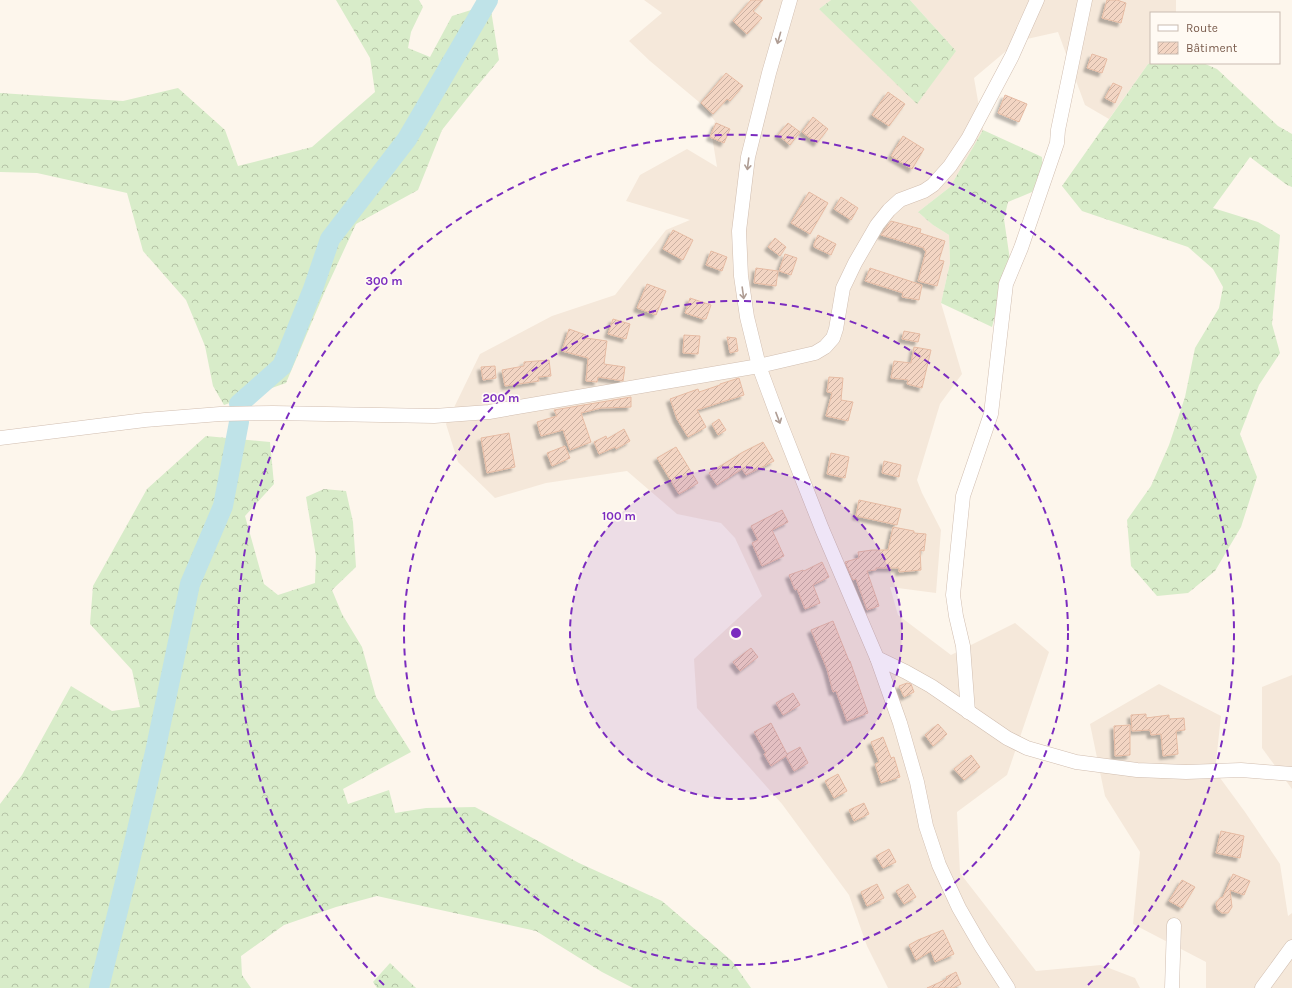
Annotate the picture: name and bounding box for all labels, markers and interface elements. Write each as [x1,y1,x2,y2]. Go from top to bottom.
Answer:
legend [1150,12,1280,64]
text: Route [1186,21,1218,35]
one-way arrow [775,31,782,44]
text: Bâtiment [1186,41,1238,55]
one-way arrow [744,157,751,170]
text: 300 m [365,274,403,288]
one-way arrow [739,286,747,299]
text: 200 m [483,391,519,405]
one-way arrow [775,411,783,423]
text: 100 m [602,509,636,523]
centre of rings [729,626,743,640]

